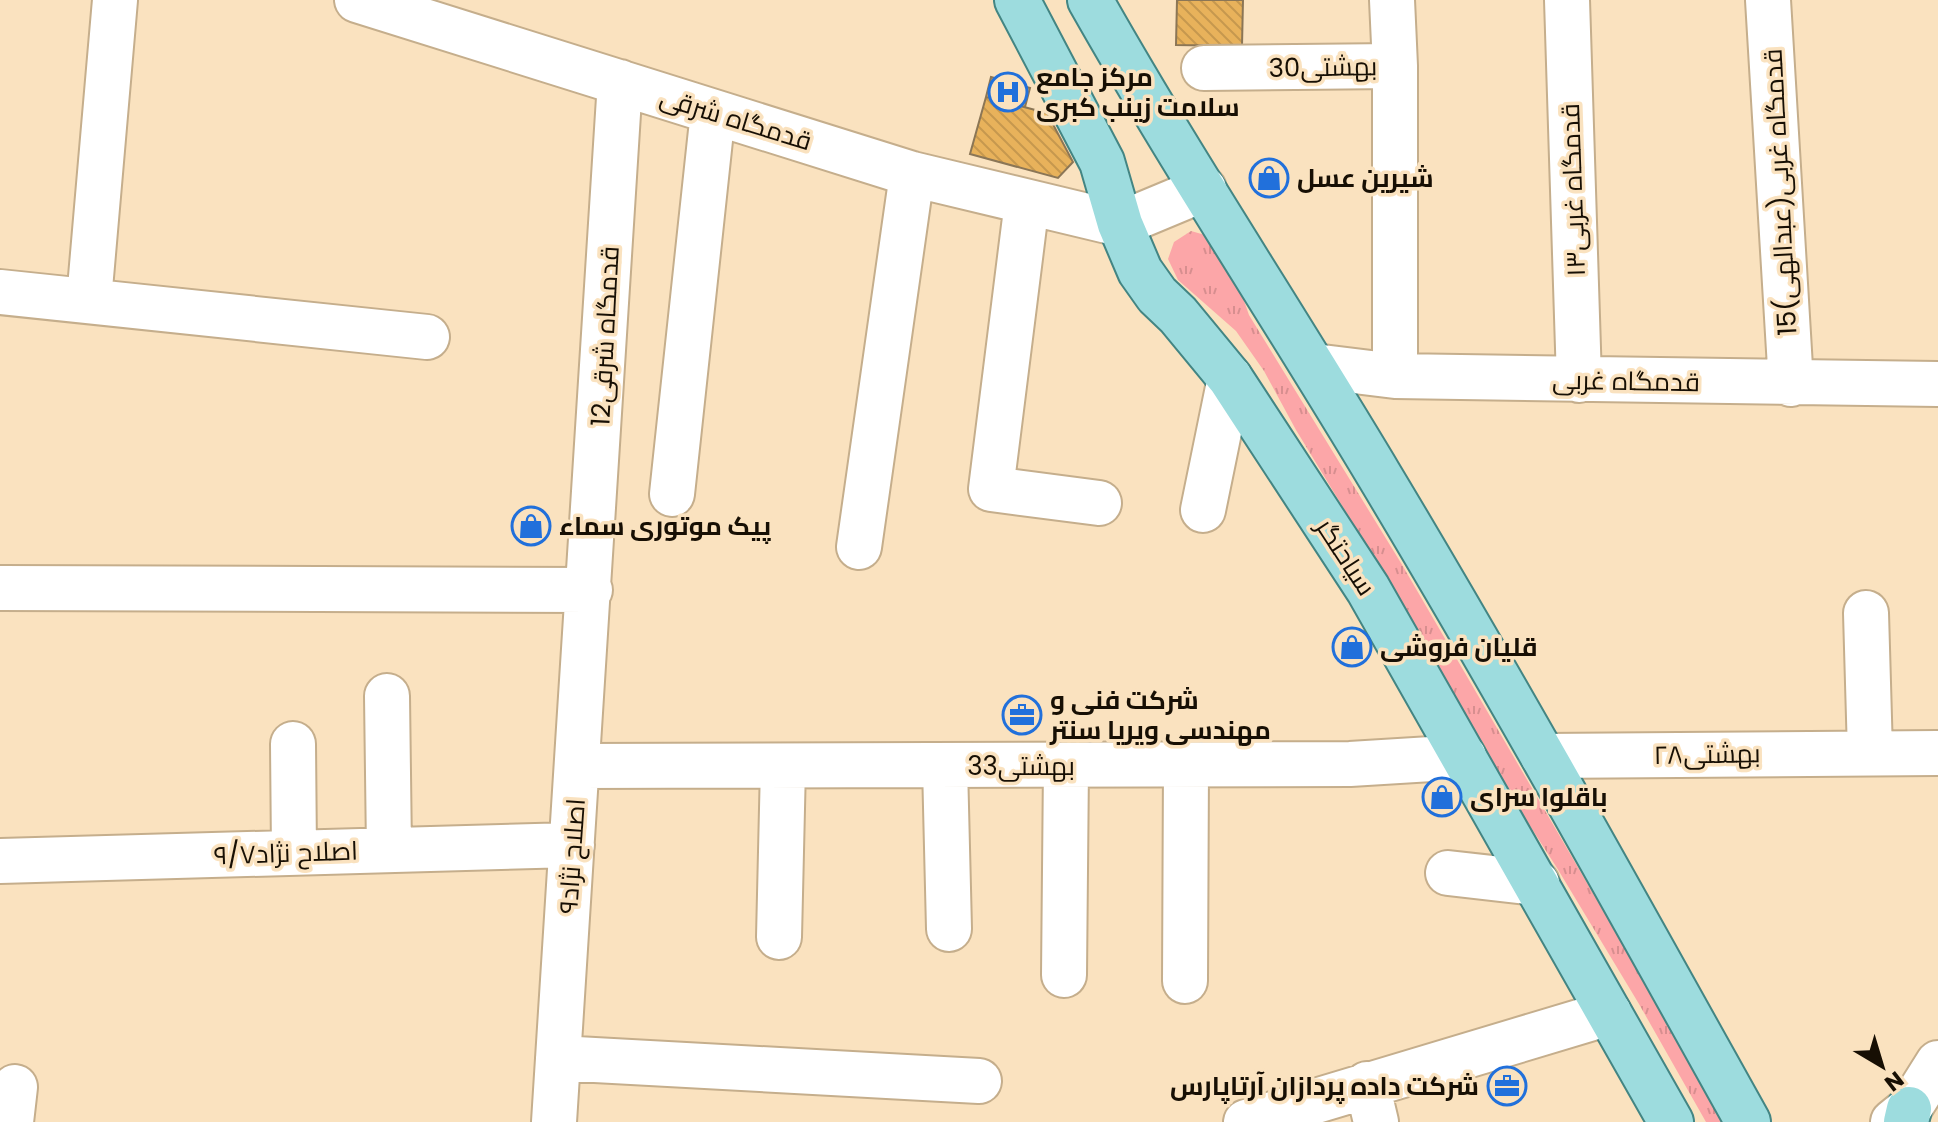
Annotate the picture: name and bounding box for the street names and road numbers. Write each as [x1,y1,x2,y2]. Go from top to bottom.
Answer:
street label: 30بهشتی [1268,48,1378,86]
street label: 15قدمگاه غربی(عبدالهی) [1755,48,1805,336]
street label: قدمگاه شرقی [656,79,816,159]
street label: قدمگاه غربی۱۳ [1552,103,1594,277]
street label: 12قدمگاه شرقی [582,245,628,427]
street label: قدمگاه غربی [1552,362,1700,400]
street label: سیاحتگر [1307,510,1384,602]
street label: ۲۸بهشتی [1653,735,1761,773]
street label: 33بهشتی [967,748,1075,784]
street label: اصلاح نژاد۹ [550,797,594,915]
street label: اصلاح نژاد۹/۷ [213,832,359,874]

